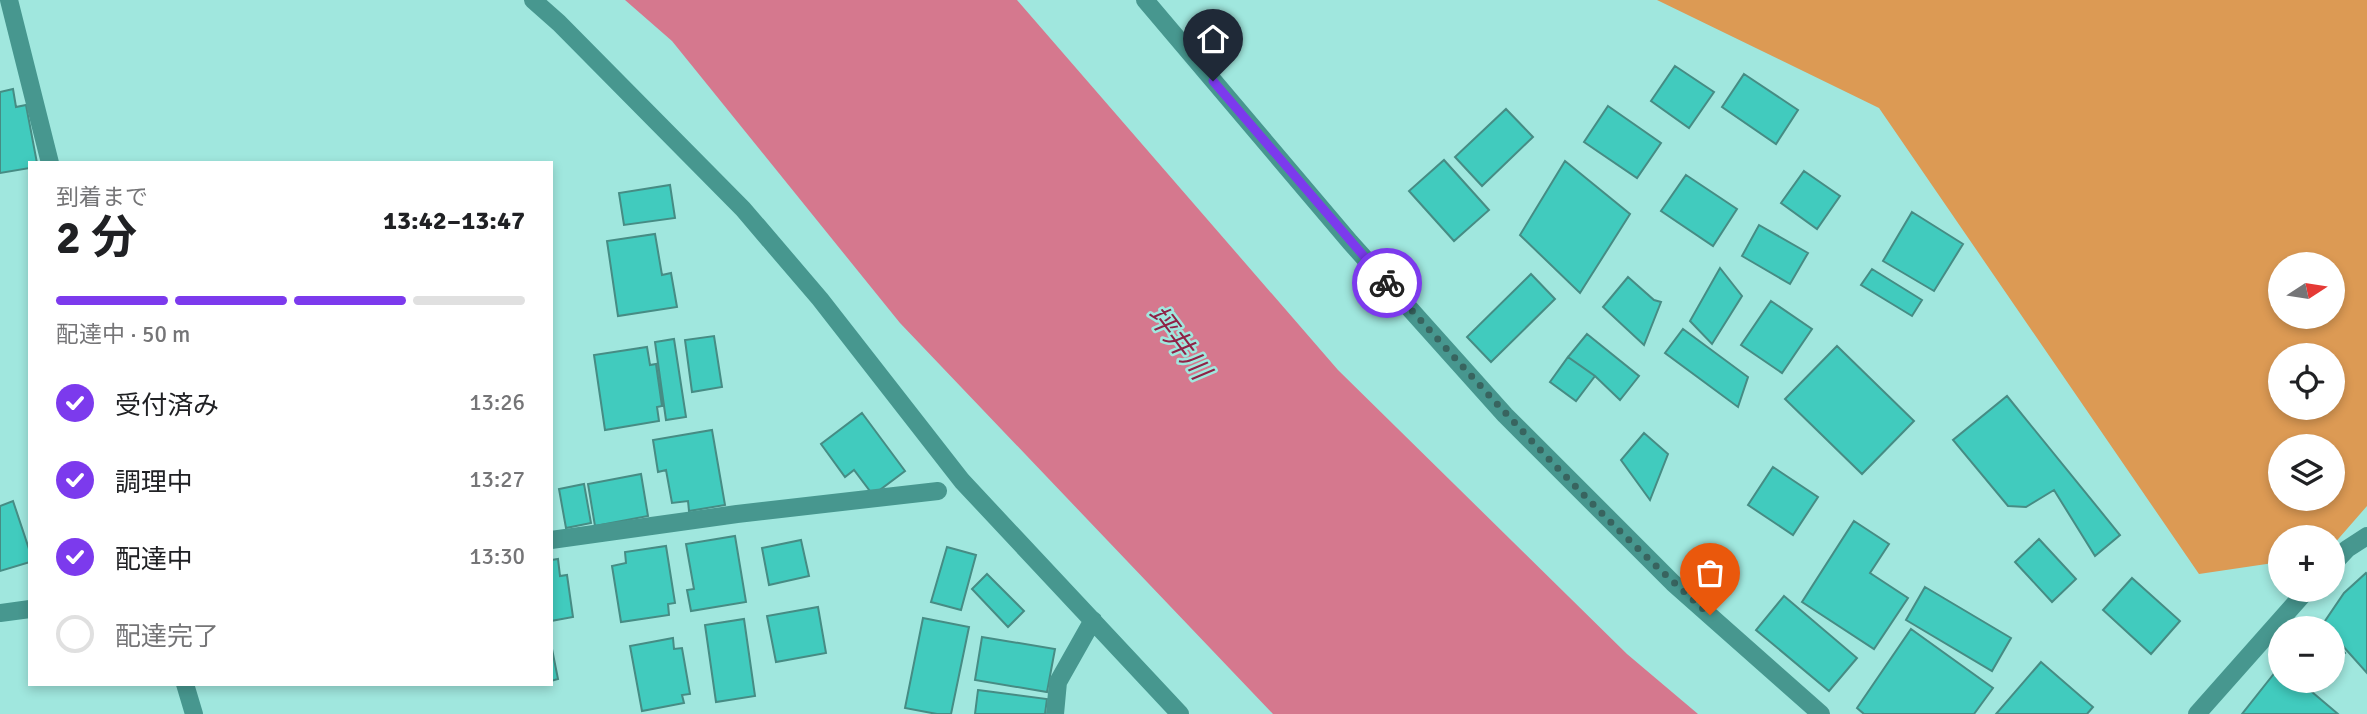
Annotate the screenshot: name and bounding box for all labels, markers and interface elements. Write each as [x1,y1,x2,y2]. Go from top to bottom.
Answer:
pin [1183,9,1243,81]
icon: home [1194,20,1232,58]
text: 到着まで [56,183,148,212]
text: 13:42–13:47 [383,205,525,237]
text: 2 分 [56,210,137,266]
courier [1352,248,1422,318]
north arrow [2268,252,2345,329]
map controls [2268,252,2345,693]
icon: bike [1368,264,1406,302]
water label: 坪井川 [1139,299,1219,389]
text: 配達中 · 50 m [56,320,190,349]
button: locate [2268,343,2345,420]
icon: check [56,384,94,422]
text: 13:26 [469,388,525,417]
text: 受付済み [115,390,219,422]
button: layers [2268,434,2345,511]
icon: check [56,461,94,499]
text: 13:27 [469,465,525,494]
text: 調理中 [115,467,193,499]
button: + [2268,525,2345,602]
icon: check [56,538,94,576]
text: 13:30 [469,542,525,571]
pin [1680,543,1740,615]
text: 配達中 [115,544,193,576]
icon: bag [1691,554,1729,592]
button: − [2268,616,2345,693]
text: 配達完了 [115,621,219,653]

